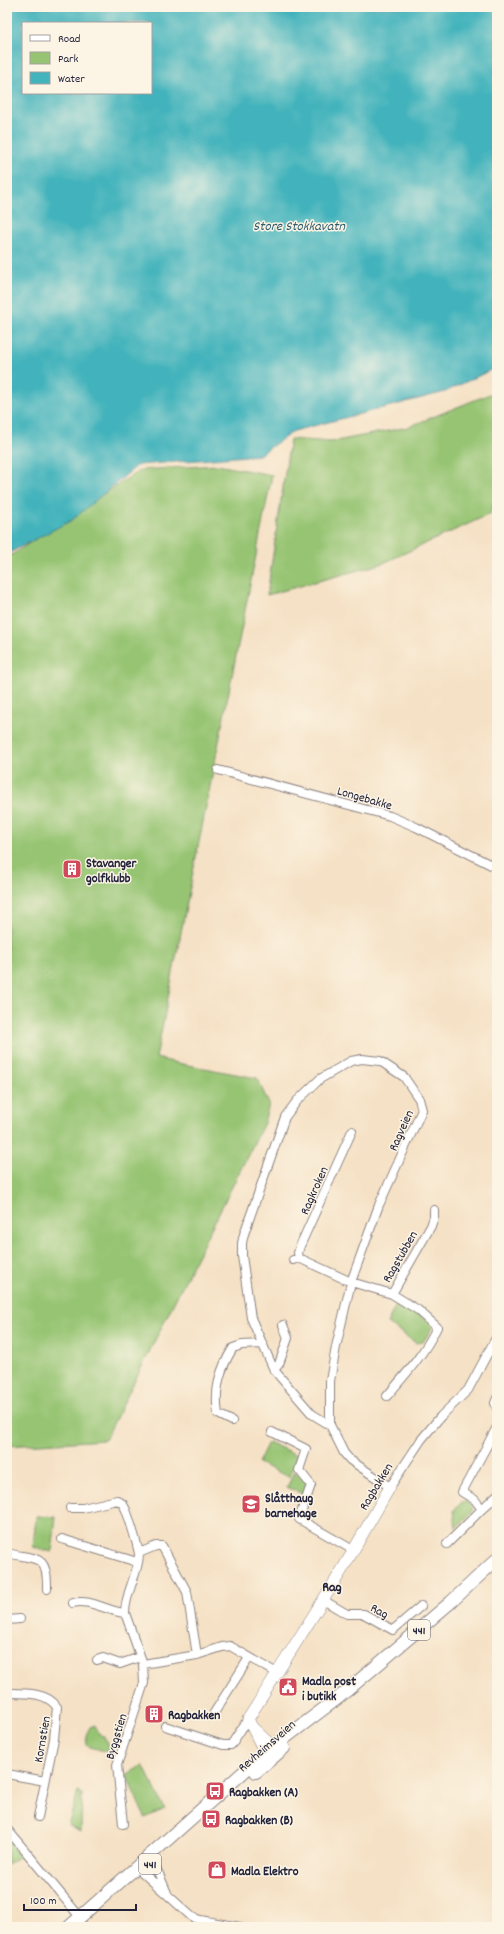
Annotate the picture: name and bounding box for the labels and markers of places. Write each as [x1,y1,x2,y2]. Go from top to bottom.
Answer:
place label: Stavanger golfklubb [86,855,138,889]
building icon: Stavanger golfklubb [61,858,83,880]
place label: Slåtthaug barnehage [265,1490,317,1524]
school or university icon: Slåtthaug barnehage [240,1493,262,1515]
place label: Madla post i butikk [302,1673,356,1707]
public building icon: Madla post i butikk [277,1676,299,1698]
building icon: Ragbakken [143,1703,165,1725]
place label: Ragbakken [168,1707,220,1726]
bus stop icon: Ragbakken (A) [204,1780,226,1802]
place label: Ragbakken (A) [229,1784,298,1803]
bus stop icon: Ragbakken (B) [200,1808,222,1830]
place label: Ragbakken (B) [225,1812,294,1831]
shop icon: Madla Elektro [206,1859,228,1881]
place label: Madla Elektro [231,1863,299,1882]

